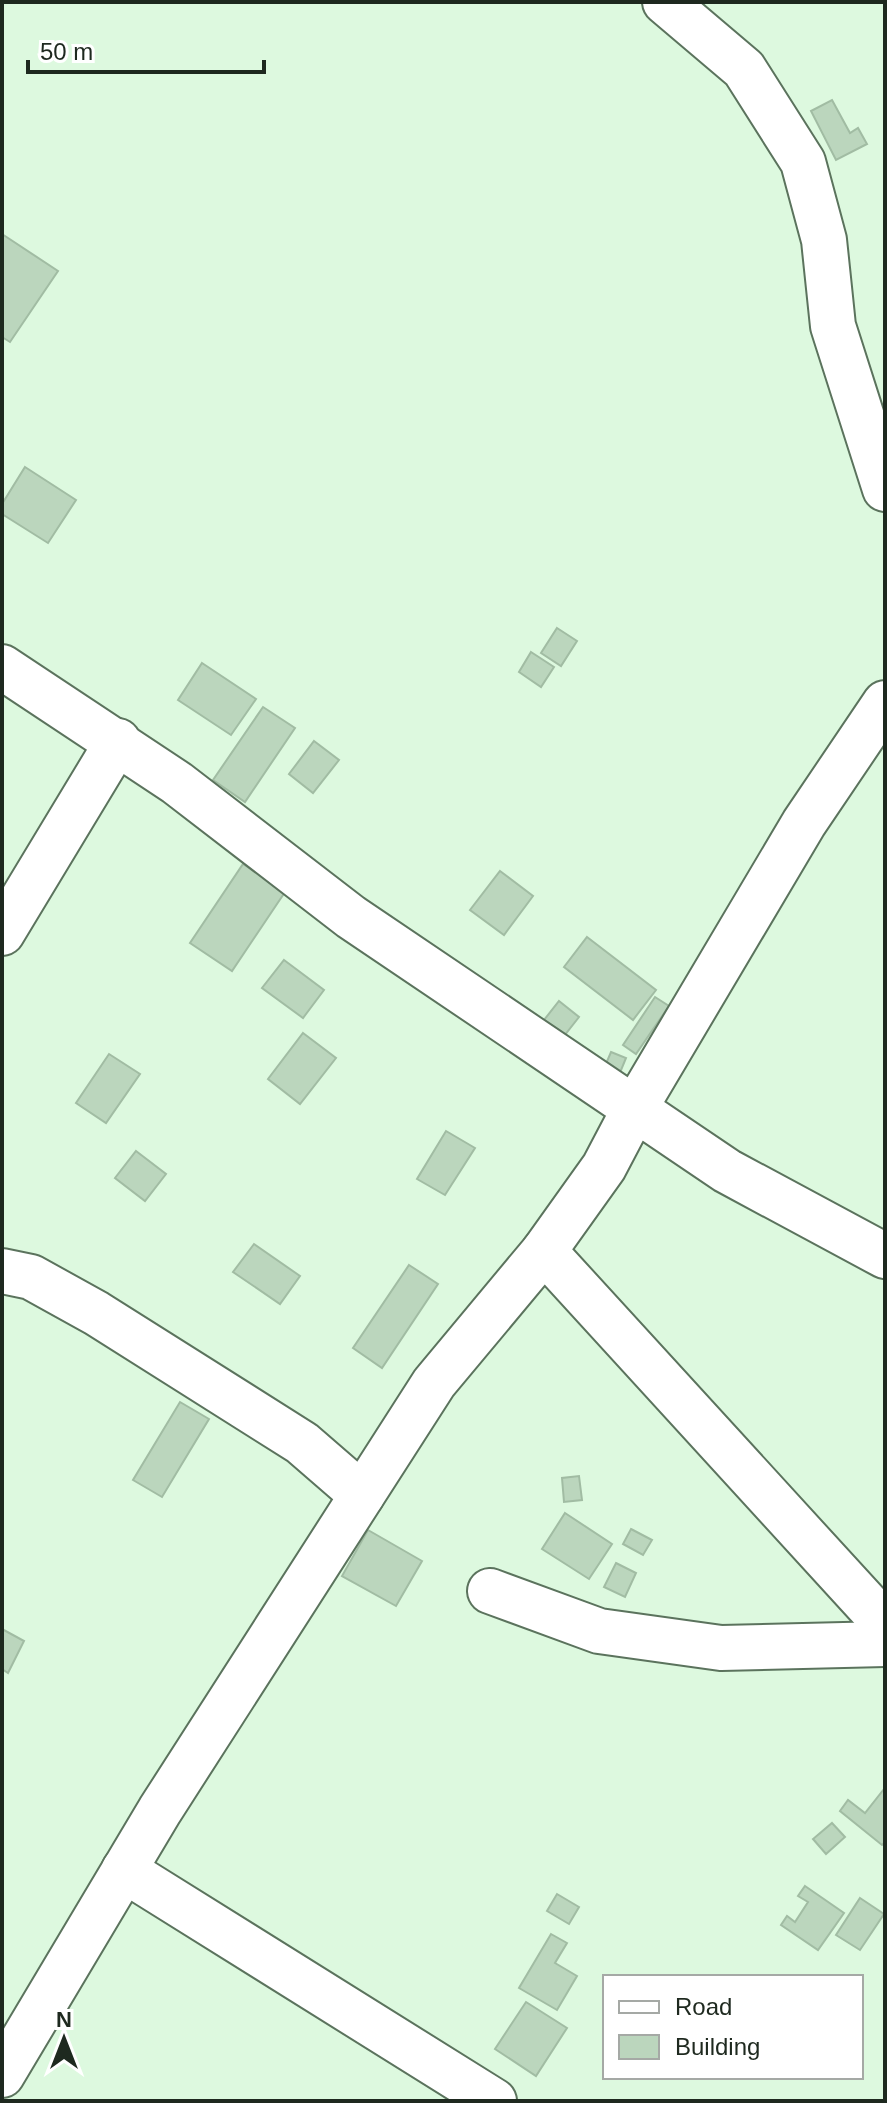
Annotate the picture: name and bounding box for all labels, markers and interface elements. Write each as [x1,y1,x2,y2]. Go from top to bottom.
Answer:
scale bar [28,24,264,74]
text: 50 m [40,38,93,65]
legend [603,1975,863,2079]
text: Road [675,1993,732,2020]
north arrow [24,1999,104,2079]
text: N [56,2007,72,2032]
text: Building [675,2033,760,2060]

